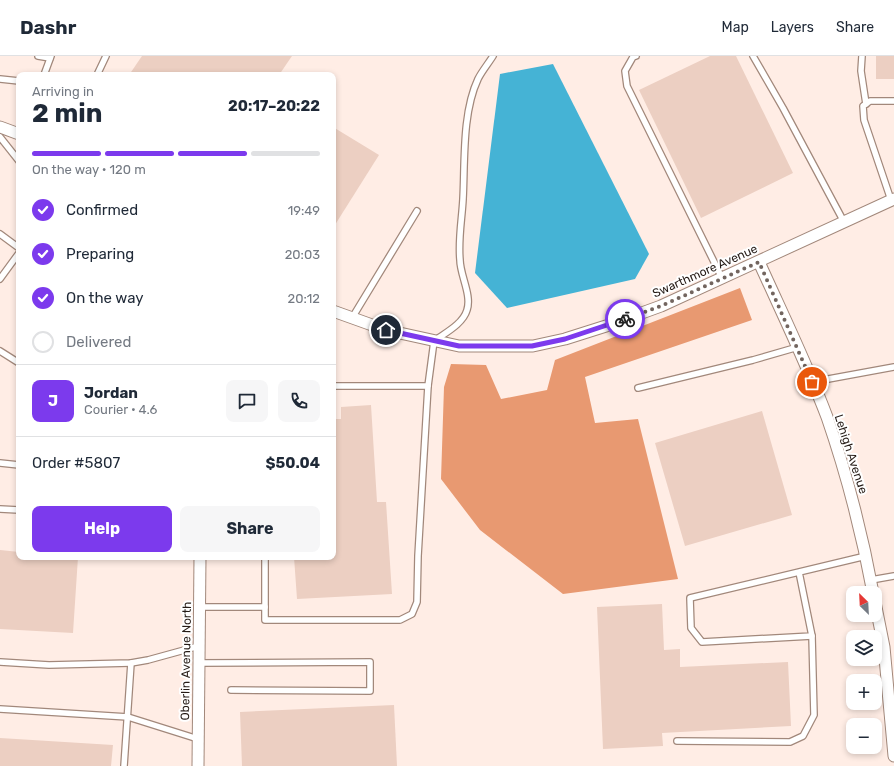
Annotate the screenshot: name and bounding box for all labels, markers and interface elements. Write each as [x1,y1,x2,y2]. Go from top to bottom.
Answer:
text: Dashr [20,16,76,39]
text: Map [722,19,749,36]
text: Layers [771,19,814,36]
text: Share [836,19,874,36]
text: Arriving in [32,84,94,99]
text: 20:17–20:22 [228,97,320,115]
text: 2 min [32,98,102,129]
text: On the way · 120 m [32,162,146,177]
icon: check [32,199,54,221]
text: Confirmed [66,201,138,219]
text: 19:49 [288,203,320,218]
street label: Swarthmore Avenue [650,241,760,300]
icon: check [32,243,54,265]
text: Preparing [66,245,134,263]
text: 20:03 [285,247,320,262]
icon: check [32,287,54,309]
text: On the way [66,289,144,307]
text: 20:12 [288,291,320,306]
courier [605,299,645,339]
icon: bike [614,308,636,330]
pin [369,313,403,347]
icon: home [375,319,397,341]
text: Delivered [66,333,131,351]
pin [795,365,829,399]
icon: bag [801,371,823,393]
button: chat [226,380,268,422]
button: phone [278,380,320,422]
text: Jordan [84,384,138,402]
text: J [48,392,58,410]
text: Courier · 4.6 [84,402,157,417]
street label: Lehigh Avenue [832,413,871,496]
text: Order #5807 [32,454,120,472]
text: $50.04 [266,454,320,472]
button: Help [32,506,172,552]
button: Share [180,506,320,552]
north arrow [846,586,882,622]
map controls [846,586,882,754]
street label: Oberlin Avenue North [178,601,194,721]
button: layers [846,630,882,666]
button: + [846,674,882,710]
button: − [846,718,882,754]

